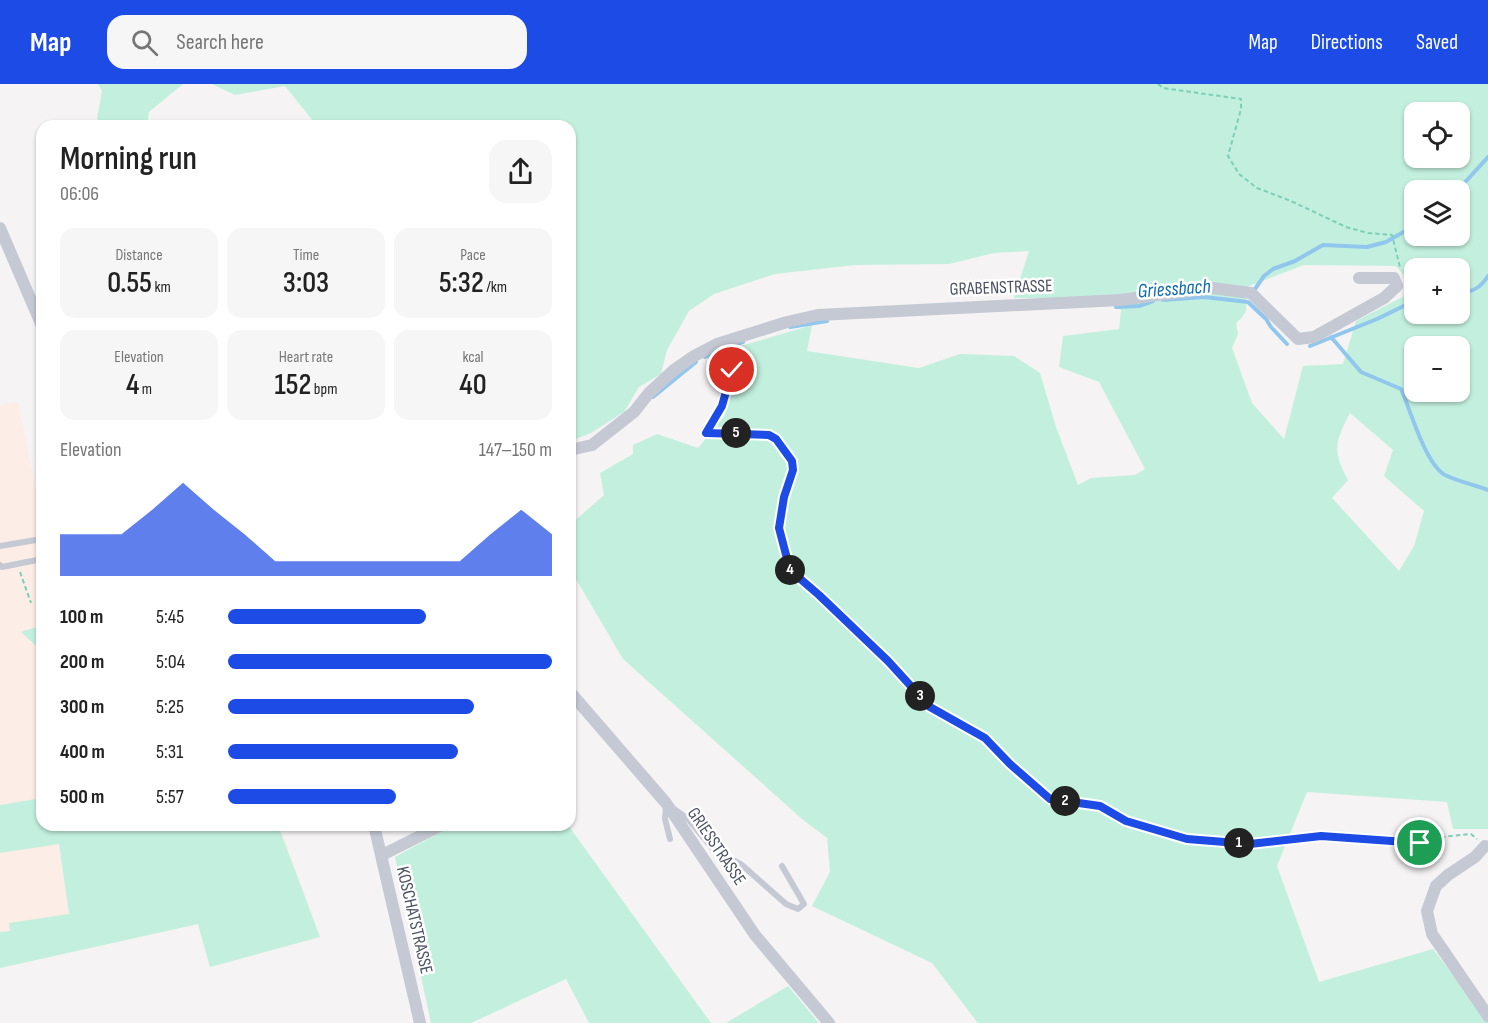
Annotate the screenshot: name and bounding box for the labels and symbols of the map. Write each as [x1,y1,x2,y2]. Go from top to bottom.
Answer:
water label: Griessbach [1137,274,1211,304]
street label: GRABENSTRASSE [949,275,1053,300]
pin [706,344,757,395]
pin: 5 [721,418,751,448]
pin: 4 [775,555,805,585]
pin: 3 [905,681,935,711]
pin: 2 [1050,786,1080,816]
street label: GRIESSTRASSE [683,803,750,889]
pin [1394,817,1445,868]
pin: 1 [1224,828,1254,858]
street label: KOSCHATSTRASSE [392,864,437,976]

